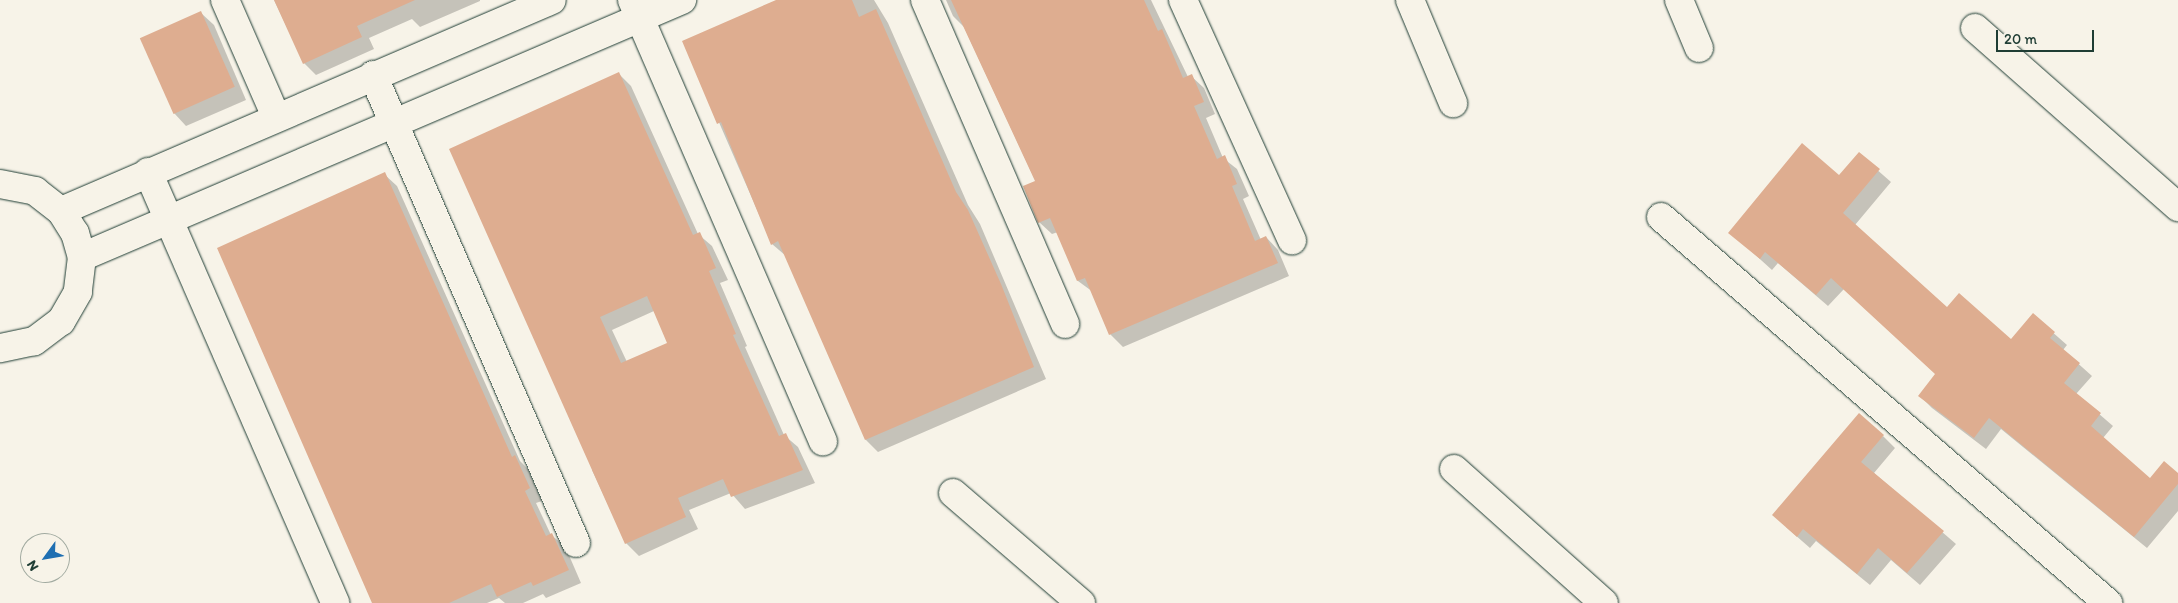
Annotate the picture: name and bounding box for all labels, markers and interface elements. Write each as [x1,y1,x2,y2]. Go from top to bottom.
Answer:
scale bar [1998,20,2096,52]
text: 20 m [2004,30,2037,48]
north arrow [20,533,70,583]
text: N [23,557,42,574]

